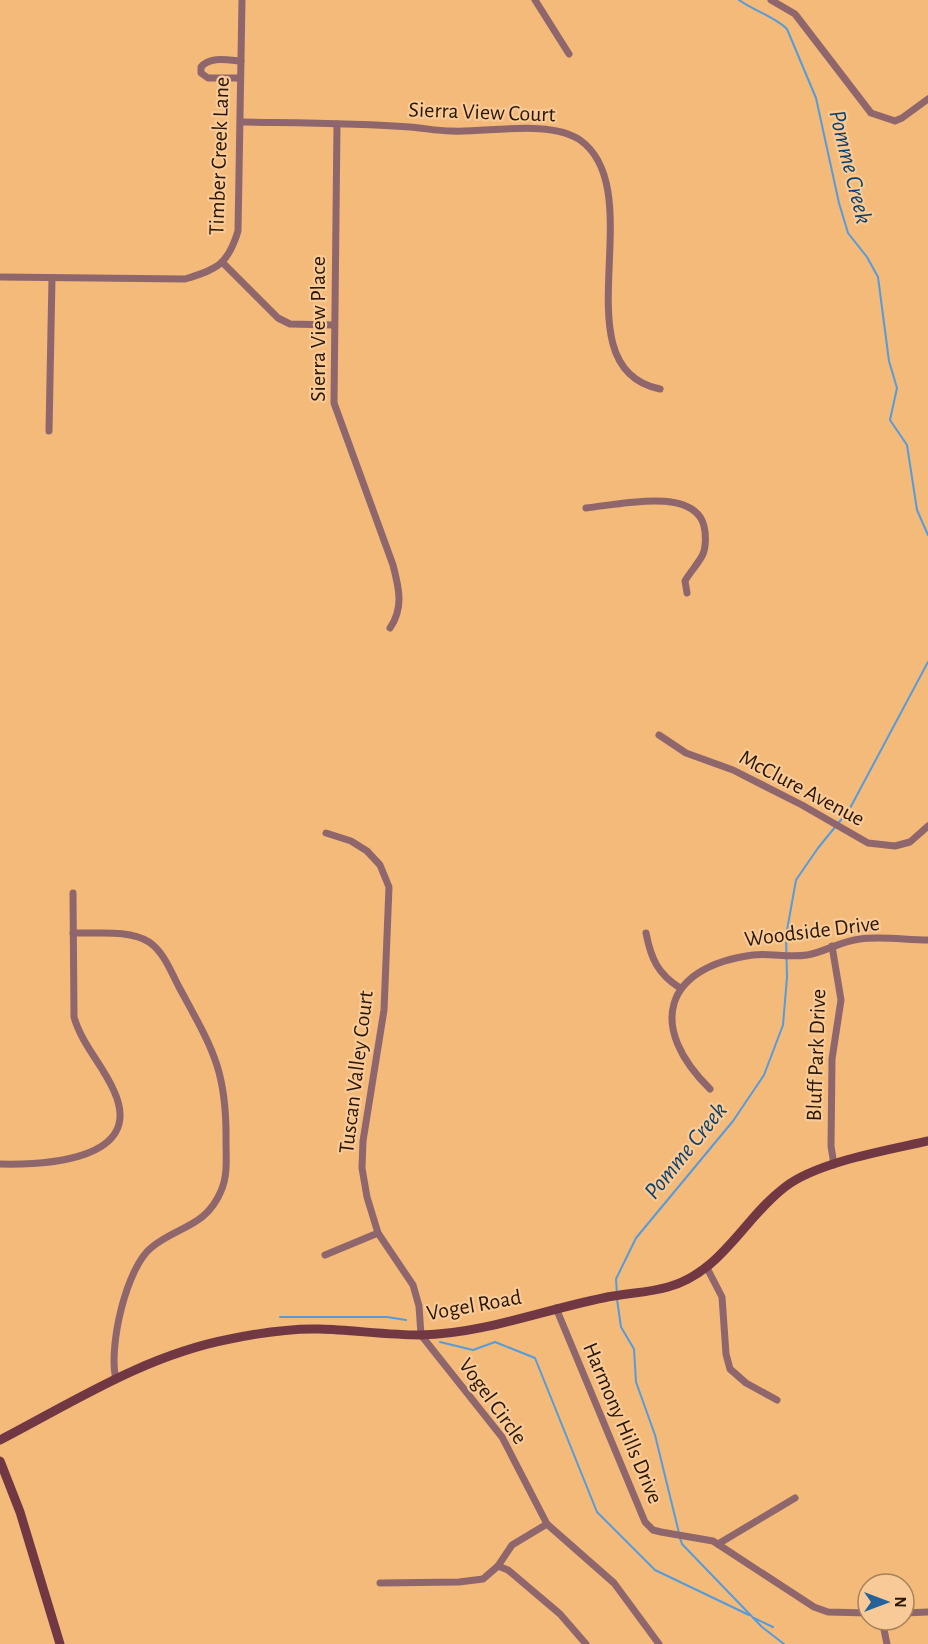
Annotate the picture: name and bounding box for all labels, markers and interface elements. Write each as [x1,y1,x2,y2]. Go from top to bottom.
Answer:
street label: Timber Creek Lane [205,76,233,236]
street label: Sierra View Court [408,98,556,126]
water label: Pomme Creek [824,108,876,226]
street label: Sierra View Place [307,256,329,402]
street label: McClure Avenue [736,746,868,830]
street label: Woodside Drive [743,912,881,950]
street label: Bluff Park Drive [803,988,829,1122]
street label: Tuscan Valley Court [335,989,377,1155]
water label: Pomme Creek [640,1098,732,1204]
street label: Vogel Road [425,1286,523,1324]
street label: Harmony Hills Drive [579,1339,667,1507]
street label: Vogel Circle [455,1354,531,1448]
north arrow [856,1572,916,1632]
text: N [892,1596,908,1608]

